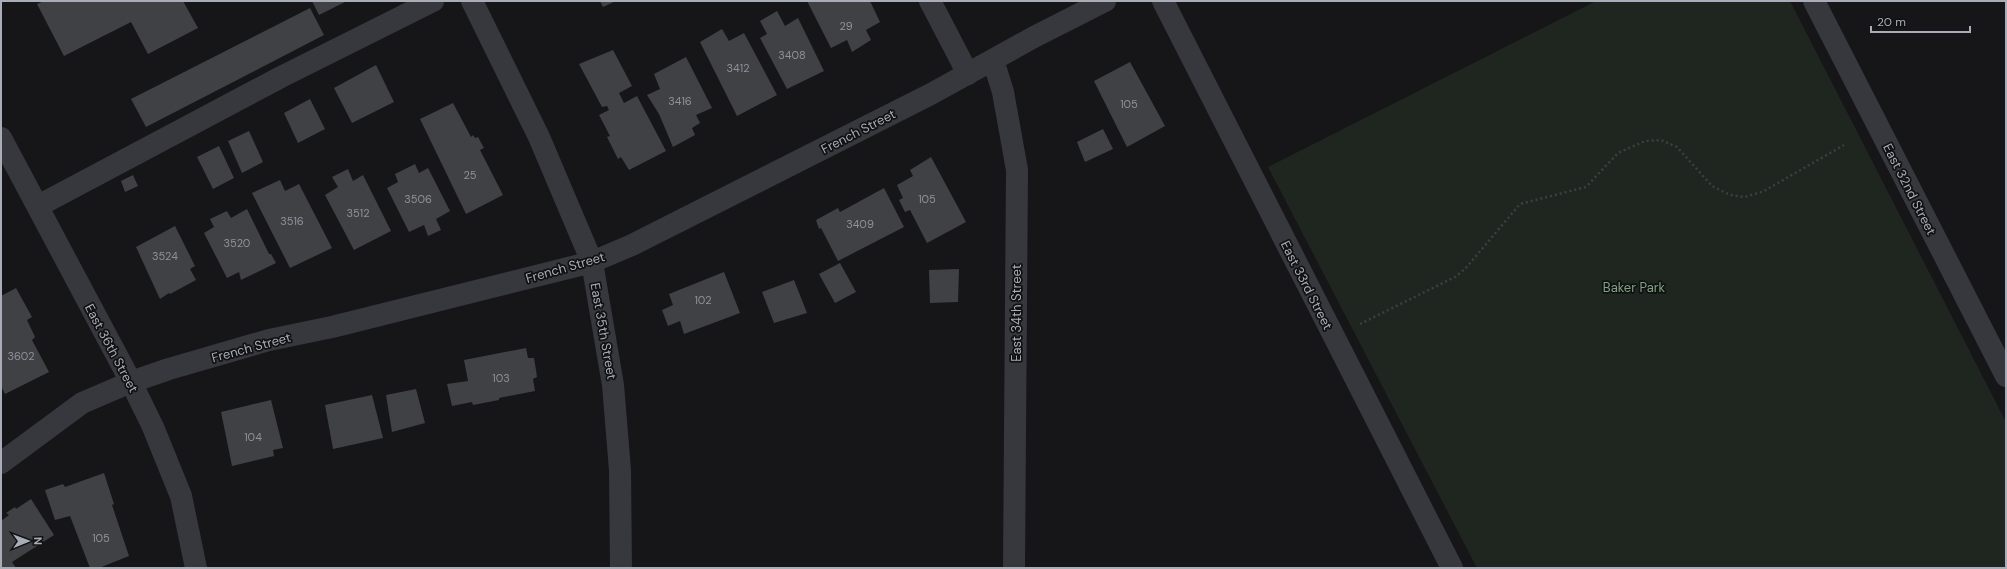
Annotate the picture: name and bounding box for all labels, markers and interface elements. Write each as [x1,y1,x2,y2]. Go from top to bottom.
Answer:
scale bar [1871,8,1970,34]
text: 20 m [1877,14,1906,30]
house number: 29 [839,19,853,33]
house number: 3408 [778,48,806,62]
house number: 3412 [727,61,749,75]
house number: 3416 [668,94,692,108]
house number: 105 [1120,97,1138,111]
street label: French Street [818,105,898,158]
street label: East 32nd Street [1879,141,1940,238]
house number: 25 [463,168,477,182]
house number: 3506 [404,192,432,206]
house number: 105 [918,192,936,206]
house number: 3512 [347,206,369,220]
house number: 3516 [280,214,304,228]
house number: 3409 [846,217,874,231]
house number: 3520 [224,236,250,250]
street label: East 33rd Street [1277,238,1336,333]
street label: French Street [524,248,607,287]
house number: 3524 [152,249,178,263]
street label: East 34th Street [1008,264,1025,362]
park label: Baker Park [1603,279,1666,296]
street label: East 35th Street [587,282,620,381]
house number: 102 [694,293,712,307]
street label: East 36th Street [81,301,142,395]
street label: French Street [210,329,293,366]
house number: 3602 [7,349,35,363]
house number: 103 [492,371,510,385]
house number: 104 [244,430,262,444]
north arrow [8,521,48,561]
house number: 105 [92,531,110,545]
text: N [31,537,45,545]

